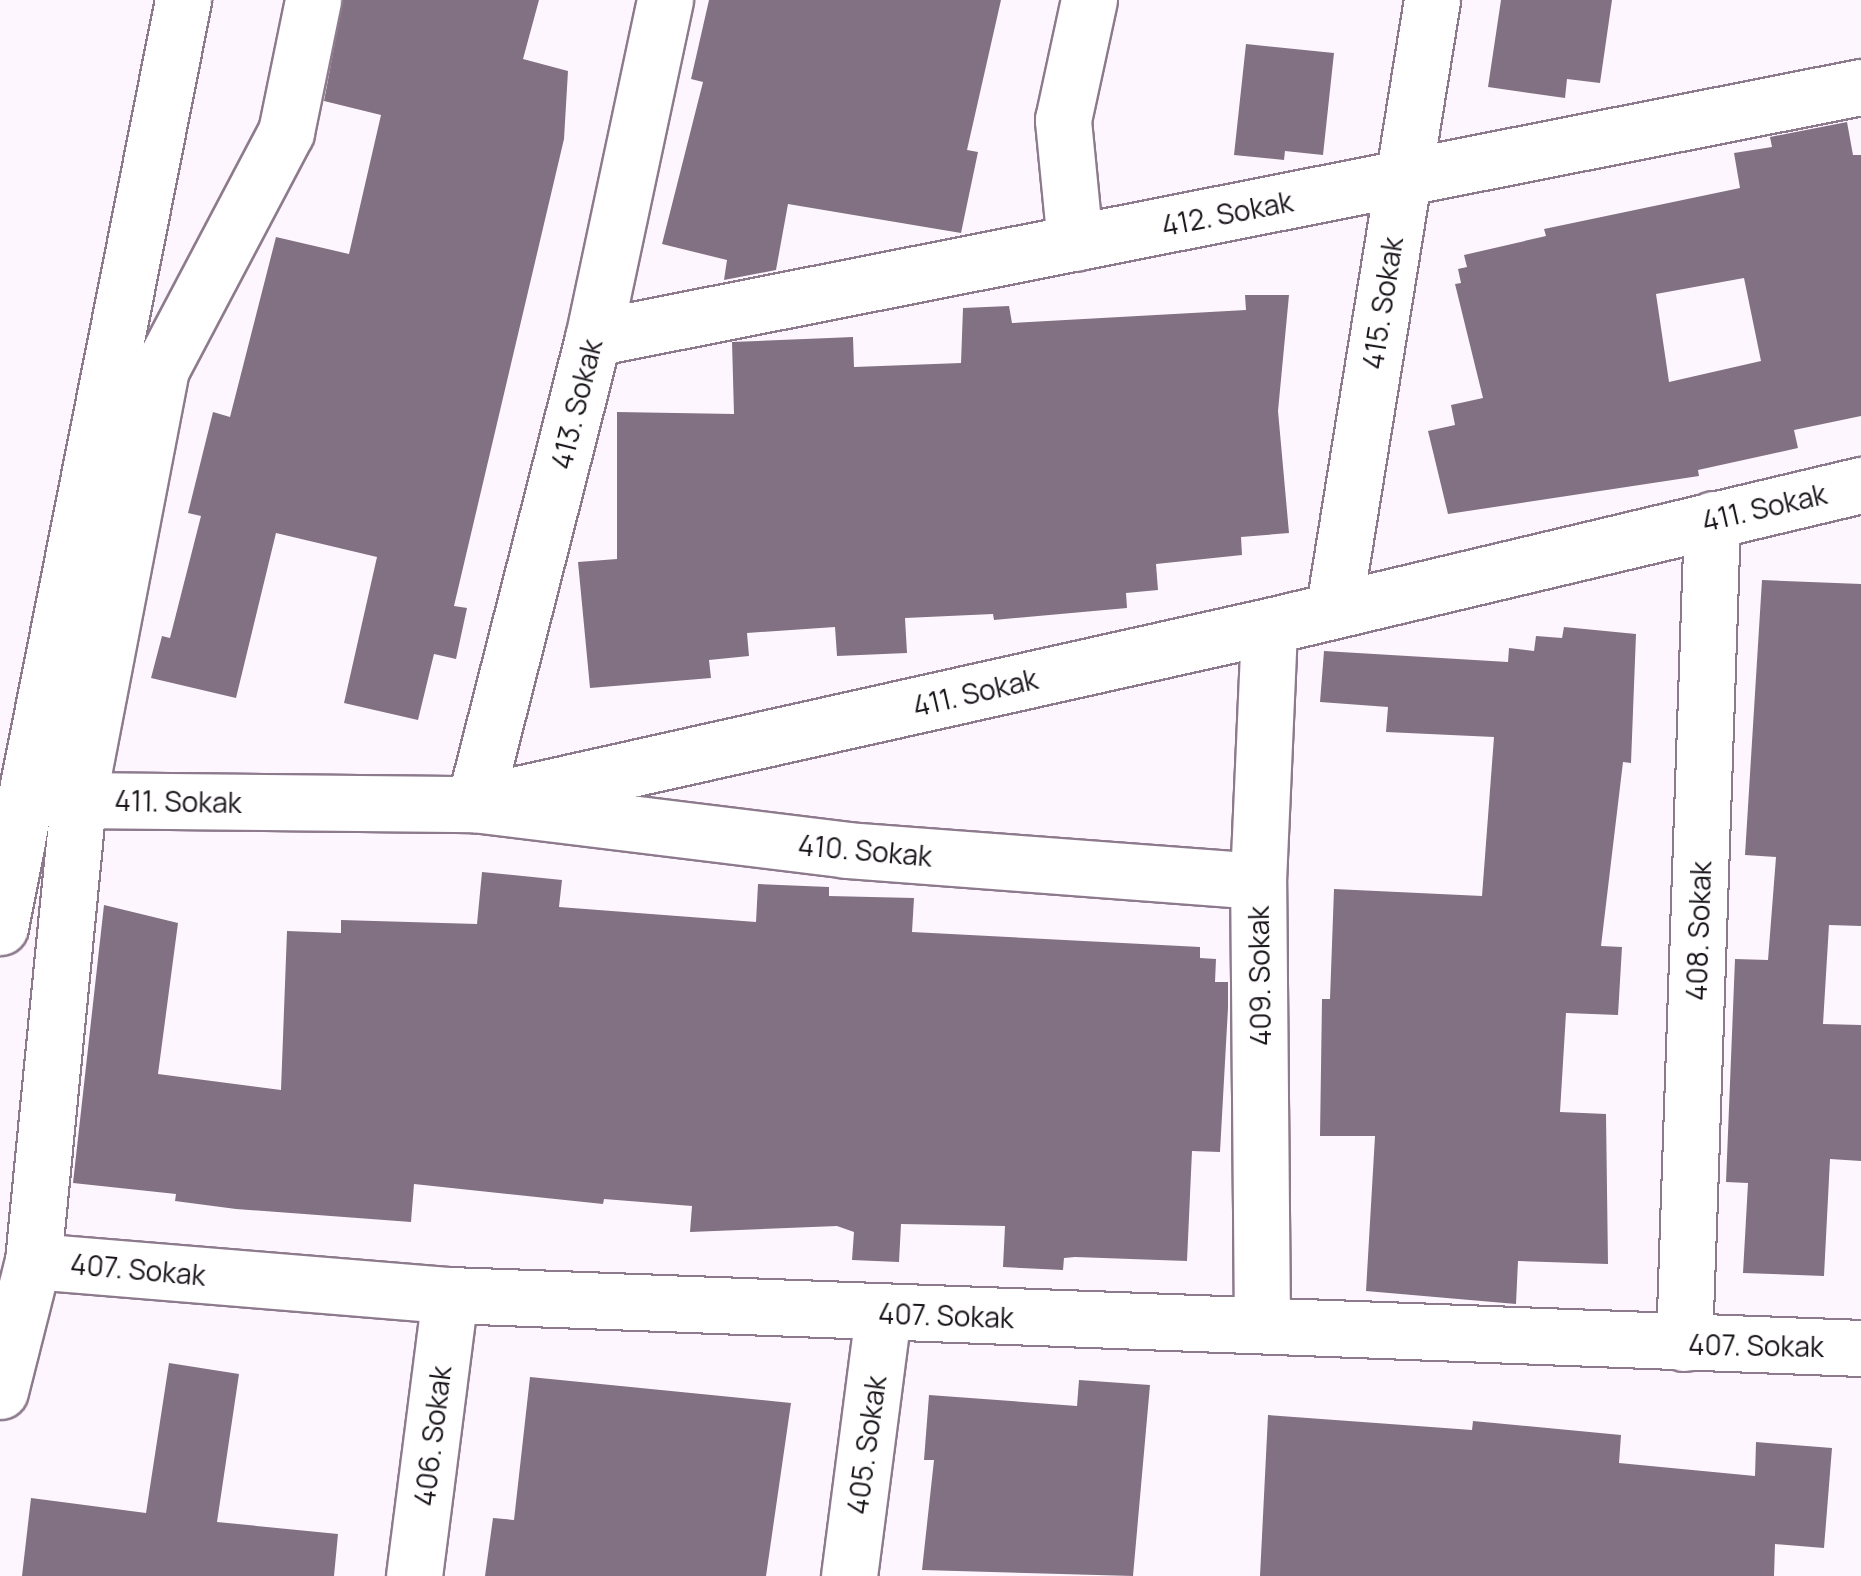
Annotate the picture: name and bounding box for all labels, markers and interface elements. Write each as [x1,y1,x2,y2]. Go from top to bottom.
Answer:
street label: 412. Sokak [1158,184,1296,242]
street label: 415. Sokak [1355,234,1409,372]
street label: 413. Sokak [544,336,608,472]
street label: 411. Sokak [1698,476,1830,538]
street label: 411. Sokak [909,661,1041,723]
street label: 411. Sokak [114,783,242,819]
street label: 410. Sokak [797,827,933,873]
street label: 408. Sokak [1679,861,1717,1001]
street label: 409. Sokak [1241,906,1277,1046]
street label: 407. Sokak [69,1246,207,1292]
street label: 407. Sokak [878,1296,1014,1334]
street label: 407. Sokak [1688,1327,1824,1363]
street label: 406. Sokak [407,1364,457,1508]
street label: 405. Sokak [840,1374,892,1516]

